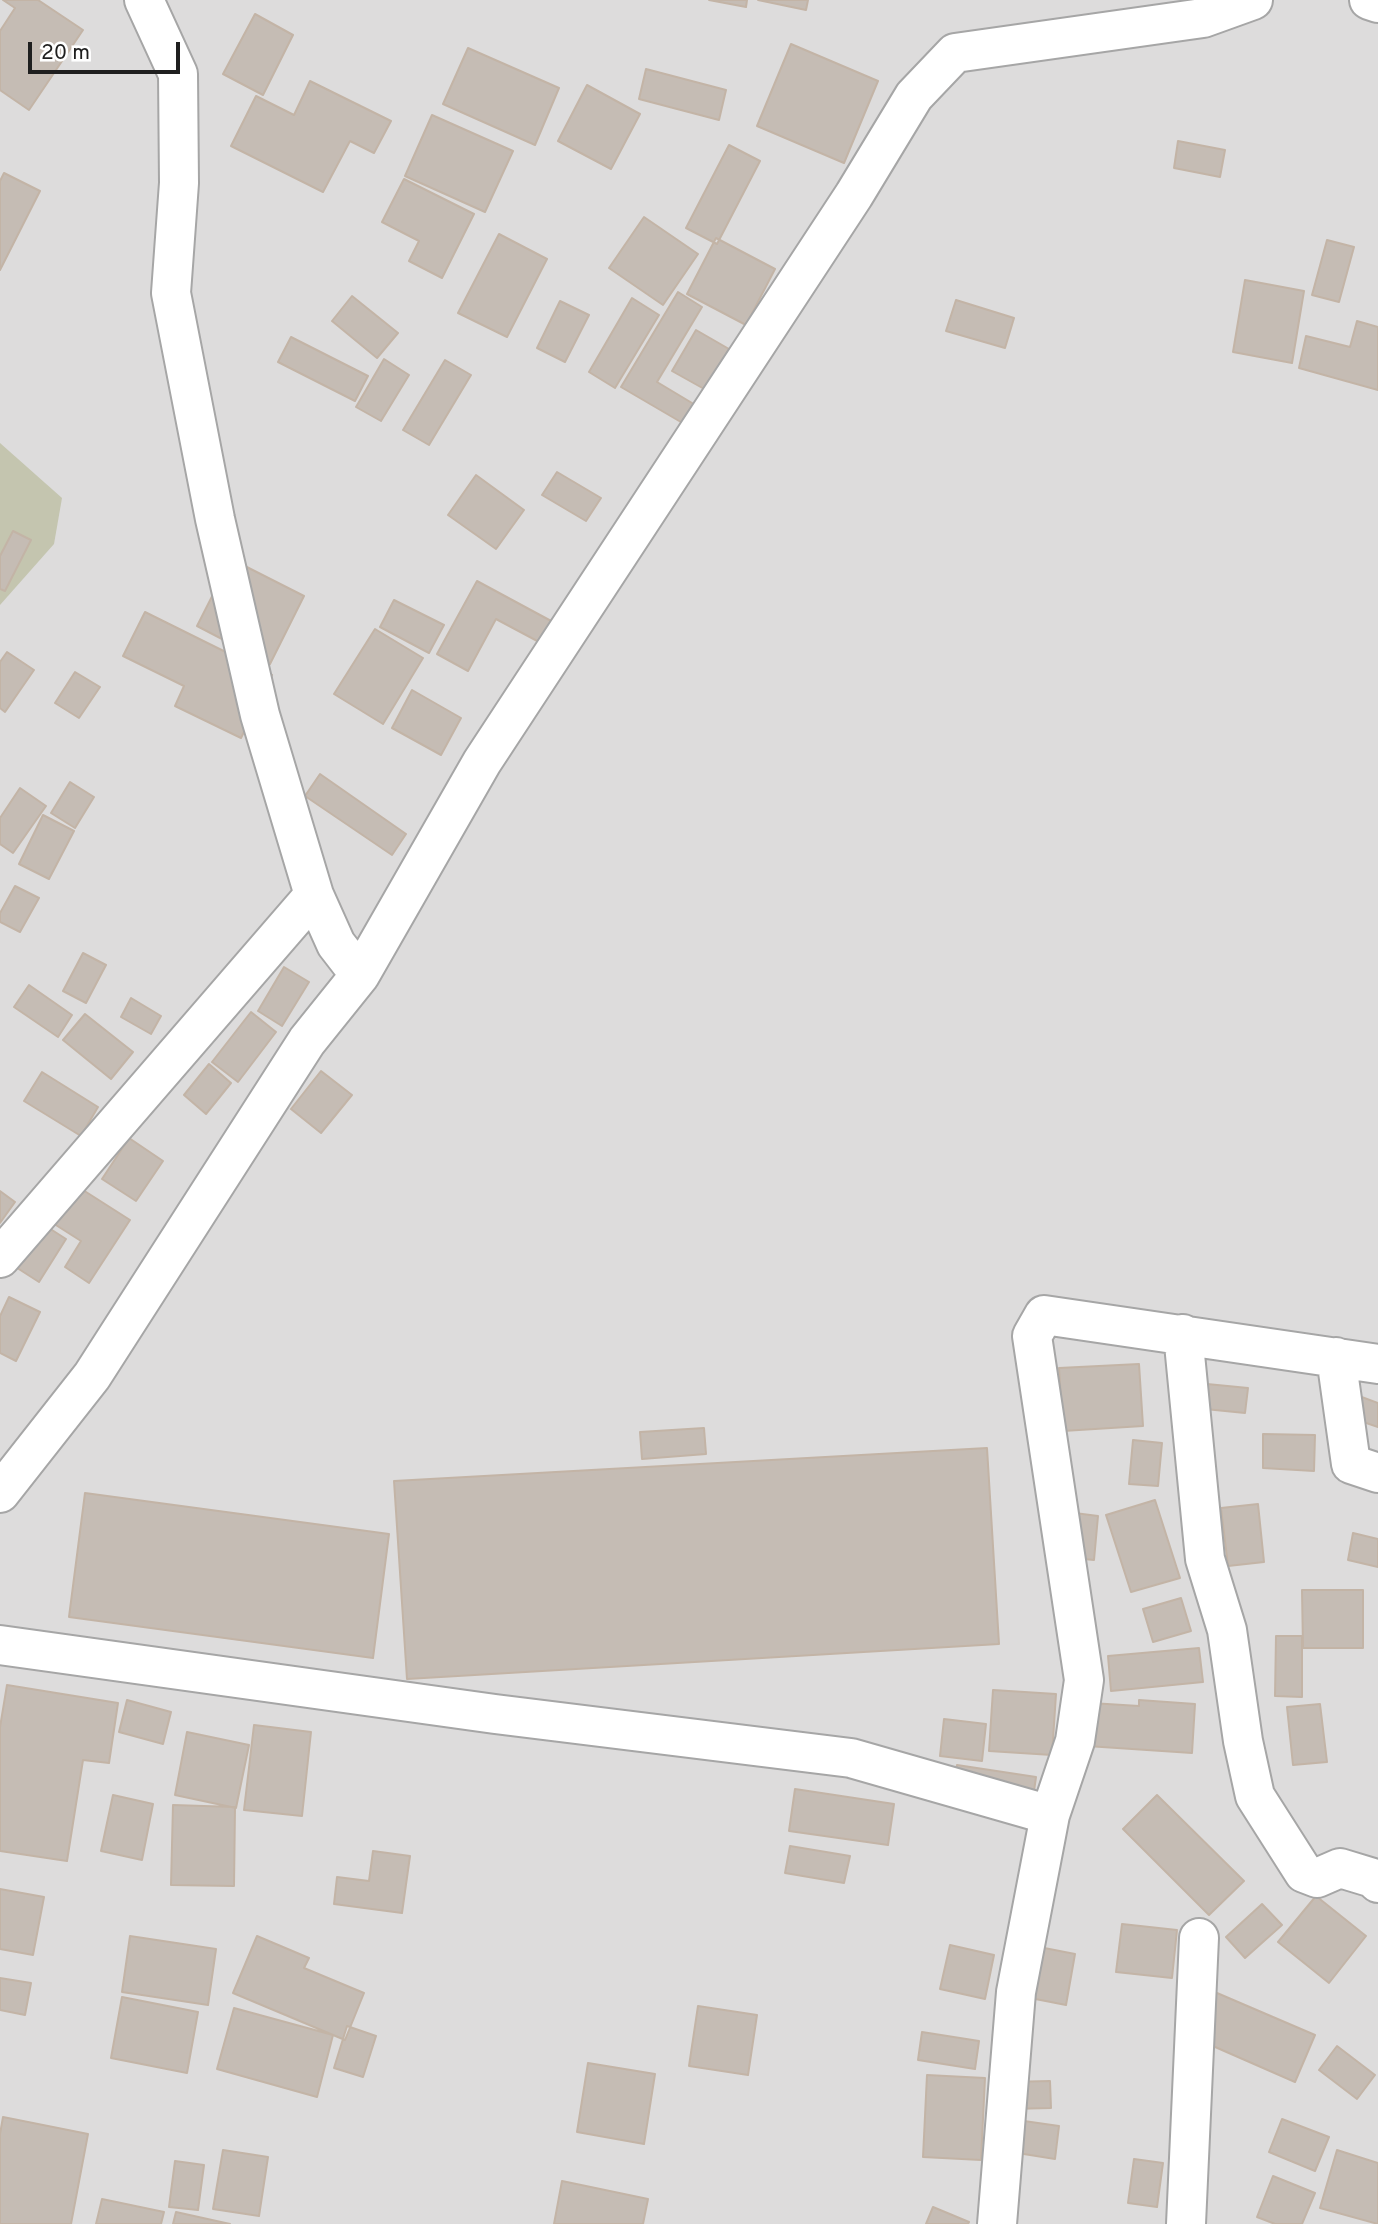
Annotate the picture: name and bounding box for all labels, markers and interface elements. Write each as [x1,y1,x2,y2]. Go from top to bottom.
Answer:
scale bar [32,28,184,72]
text: 20 m [41,40,90,67]

